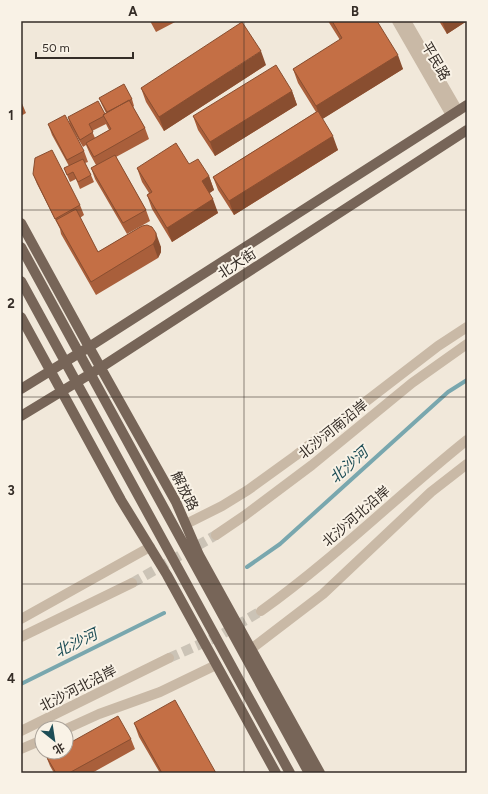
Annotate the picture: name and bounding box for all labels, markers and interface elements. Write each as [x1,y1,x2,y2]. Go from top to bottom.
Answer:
text: A [128,4,138,19]
text: B [351,4,359,19]
scale bar [36,34,133,60]
street label: 平民路 [418,39,453,84]
text: 50 m [42,41,70,55]
text: 1 [8,108,14,123]
street label: 北大街 [215,245,260,282]
text: 2 [7,296,15,311]
street label: 北沙河南沿岸 [295,396,371,462]
water label: 北沙河 [326,441,374,487]
street label: 解放路 [167,469,202,514]
street label: 北沙河北沿岸 [319,482,394,550]
text: 3 [7,483,15,498]
water label: 北沙河 [52,624,103,661]
street label: 北沙河北沿岸 [37,662,120,715]
text: 4 [7,671,15,686]
north arrow [34,720,74,760]
text: 北 [51,740,67,757]

